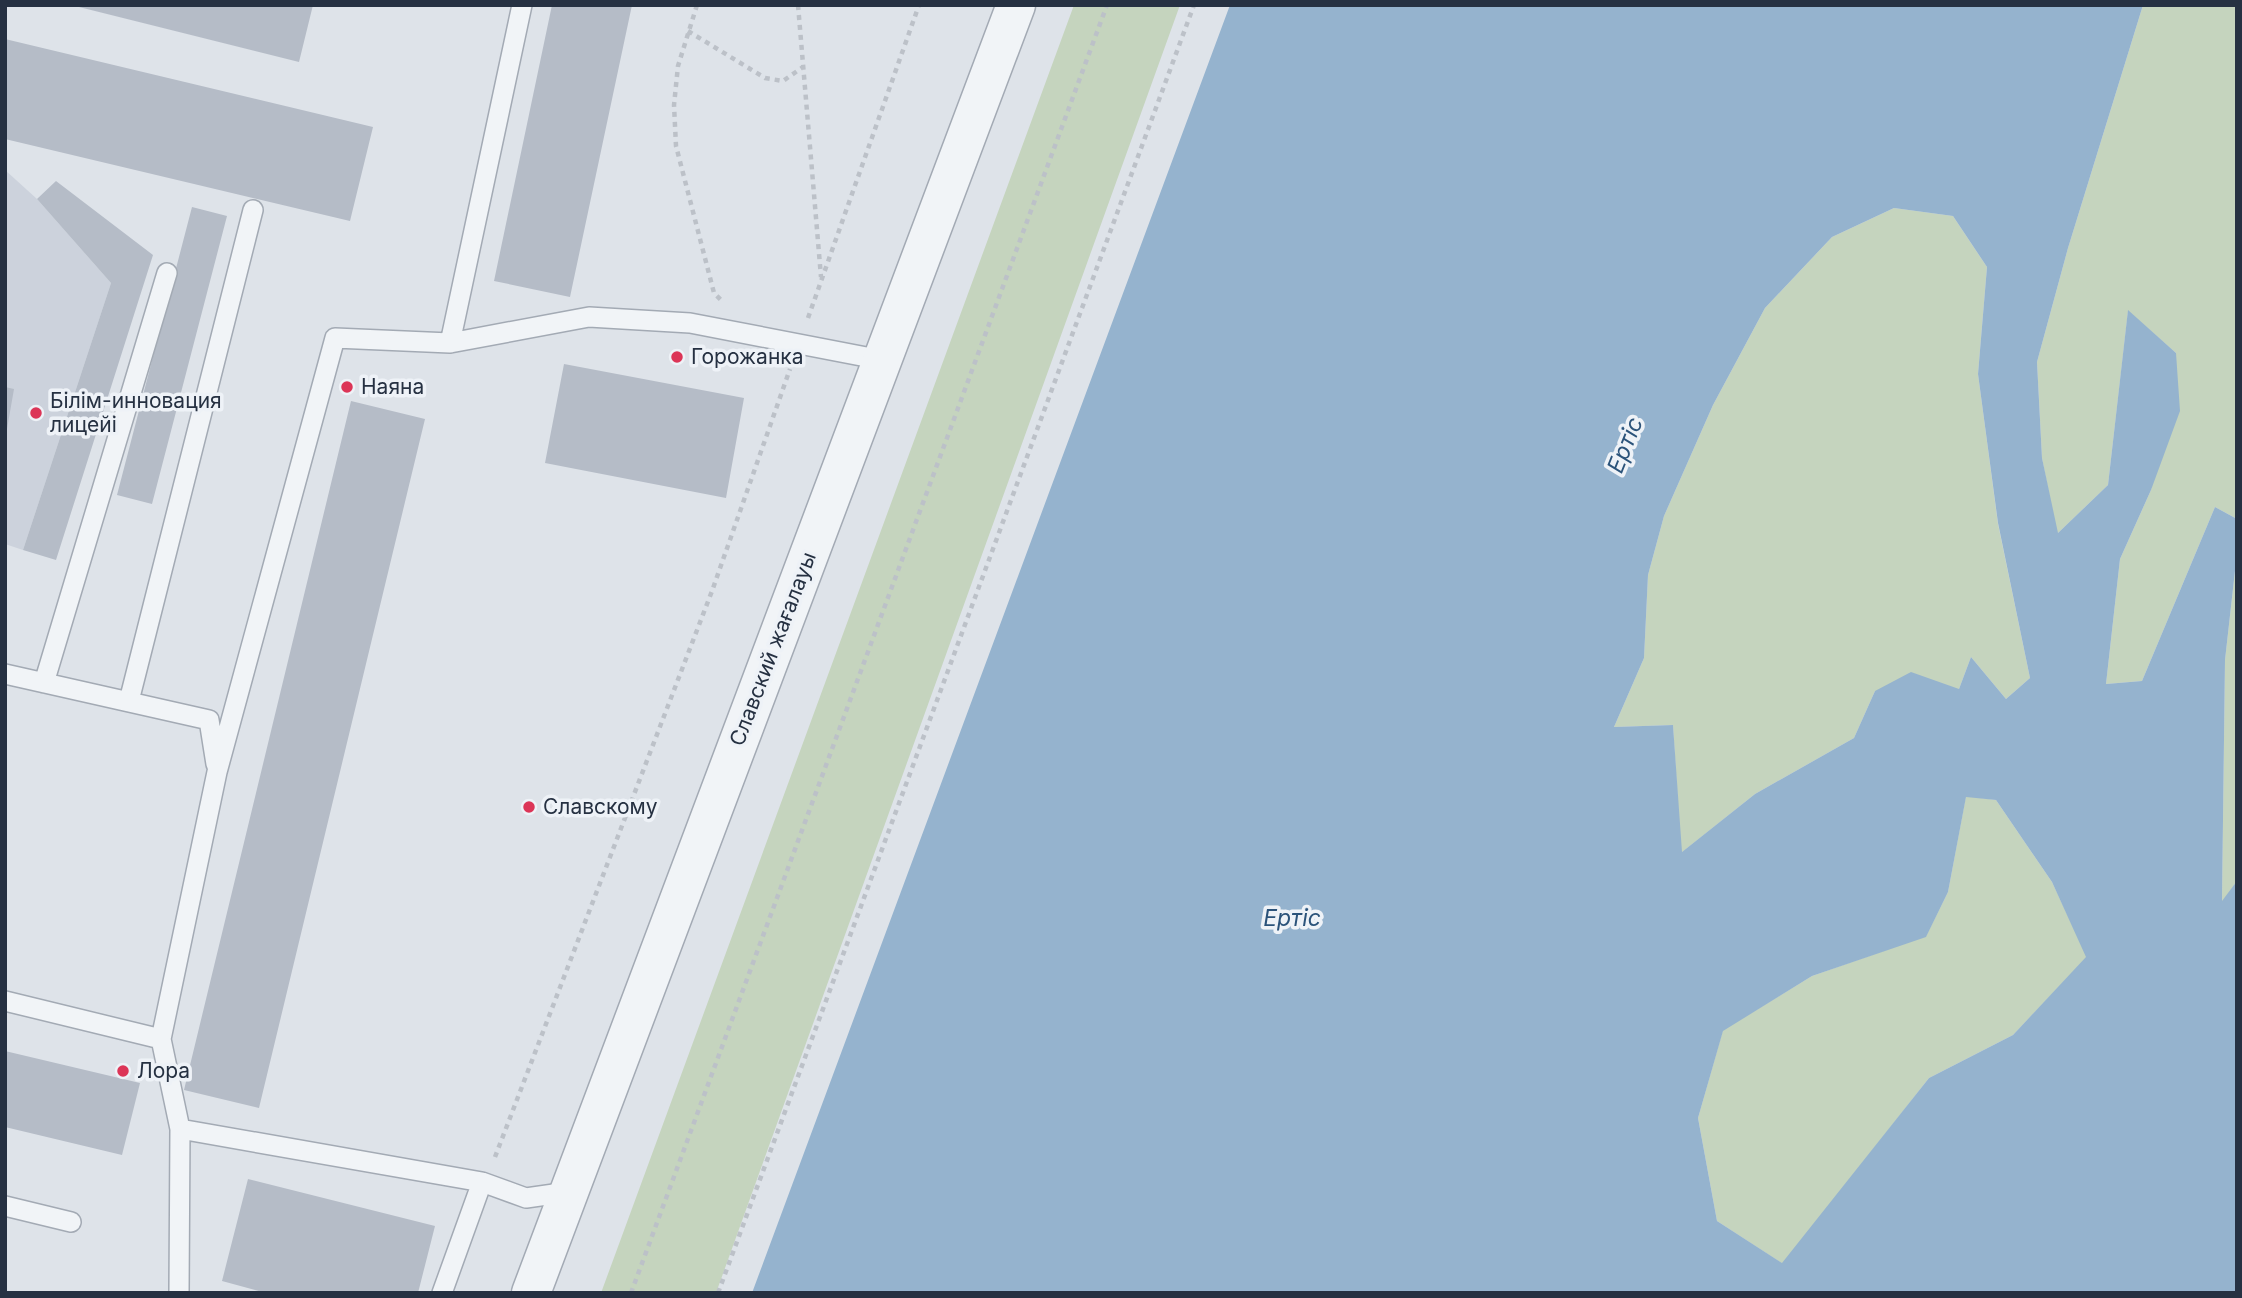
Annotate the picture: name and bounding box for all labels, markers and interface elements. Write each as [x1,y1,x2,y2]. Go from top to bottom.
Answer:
place label: Горожанка [691,344,803,369]
marker: Горожанка [669,349,685,365]
place label: Наяна [361,374,424,399]
marker: Наяна [339,379,355,395]
place label: Білім-инновация лицейі [50,388,222,437]
marker: Білім-инновация лицейі [28,405,44,421]
water label: Ертіс [1601,413,1649,477]
street label: Славский жағалауы [724,548,821,749]
place label: Славскому [543,794,658,819]
marker: Славскому [521,799,537,815]
water label: Ертіс [1263,904,1321,932]
place label: Лора [137,1058,190,1083]
marker: Лора [115,1063,131,1079]

